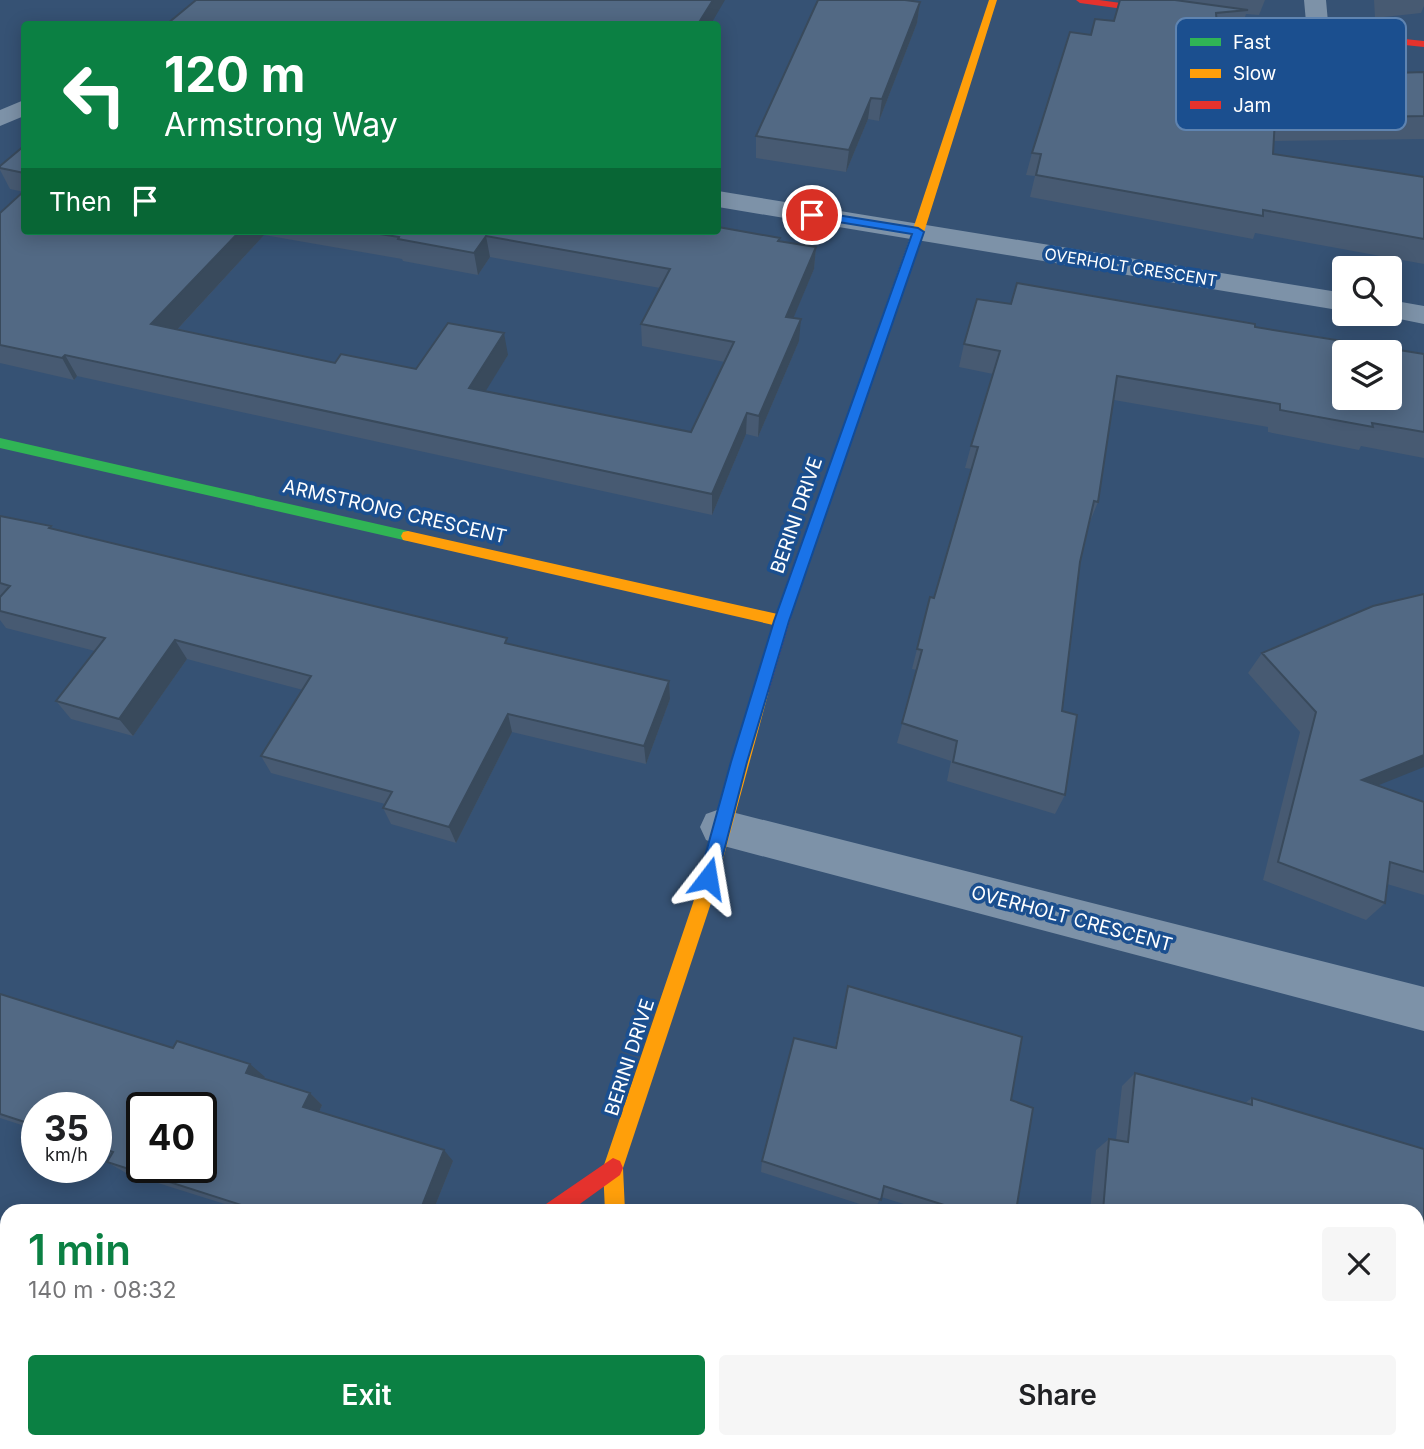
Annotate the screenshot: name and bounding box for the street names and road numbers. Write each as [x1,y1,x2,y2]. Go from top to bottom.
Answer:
street label: OVERHOLT CRESCENT [1043,243,1219,291]
street label: BERINI DRIVE [766,454,827,576]
street label: ARMSTRONG CRESCENT [281,475,509,548]
street label: OVERHOLT CRESCENT [969,881,1175,956]
street label: BERINI DRIVE [600,996,659,1118]

